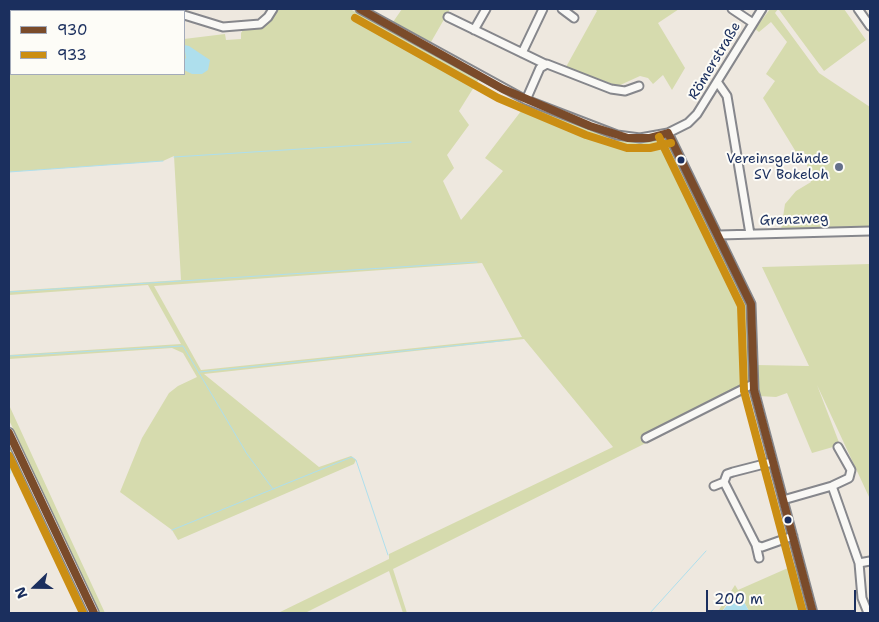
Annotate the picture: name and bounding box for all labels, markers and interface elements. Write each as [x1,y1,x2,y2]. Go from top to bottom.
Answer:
legend [10,10,185,75]
street label: Römerstraße [685,19,745,103]
text: 930 [57,20,87,40]
text: 933 [57,45,87,65]
place label: Vereinsgelände SV Bokeloh [726,151,829,184]
unlabelled marker [676,155,686,165]
marker: Vereinsgelände SV Bokeloh [833,161,845,173]
street label: Grenzweg [759,210,829,230]
unlabelled marker [783,515,793,525]
north arrow [10,562,60,612]
scale bar [709,580,859,612]
text: N [11,584,32,601]
text: 200 m [714,589,763,609]

